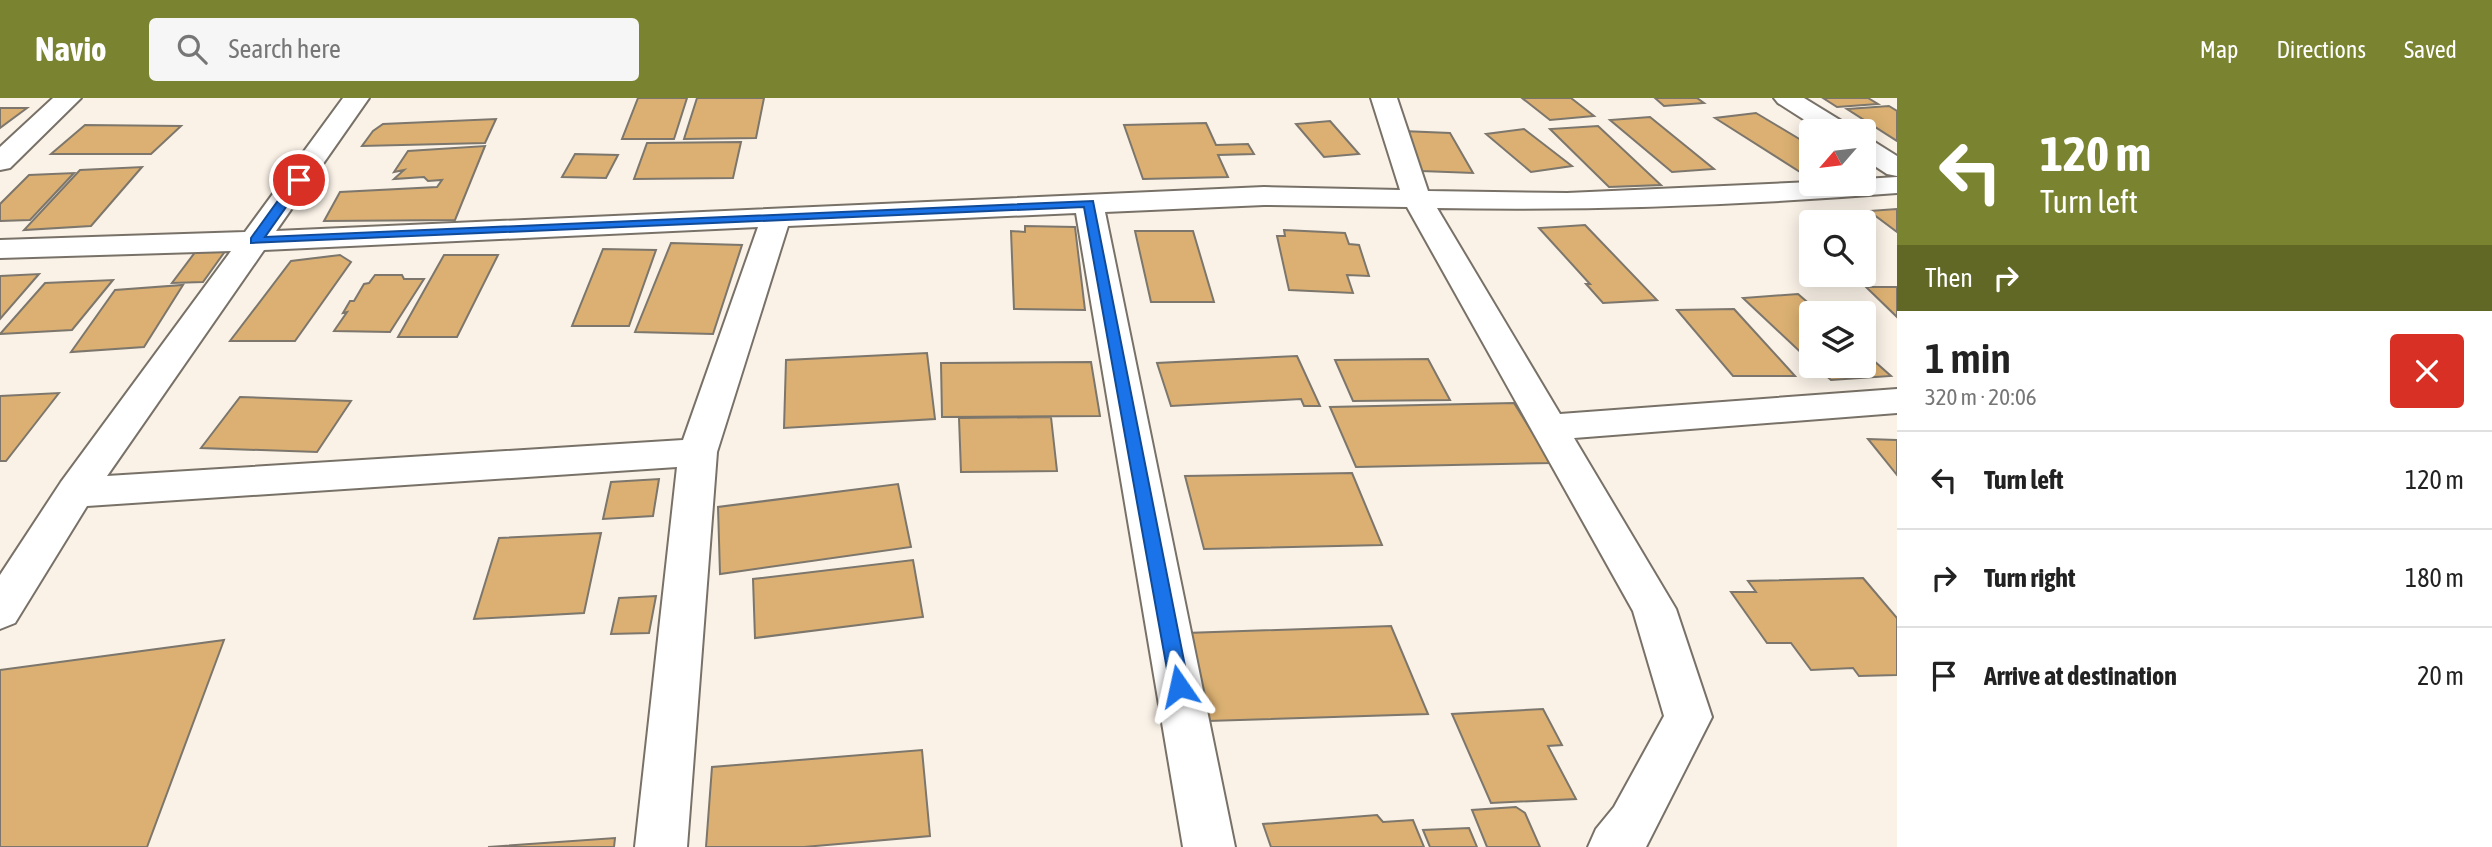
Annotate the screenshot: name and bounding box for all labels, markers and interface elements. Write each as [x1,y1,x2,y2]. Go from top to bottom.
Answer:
search box [149,18,639,81]
text: Navio [35,30,107,68]
icon: search [173,30,211,68]
text: Search here [229,34,341,64]
text: Map [2200,36,2238,63]
text: Directions [2276,36,2366,63]
text: Saved [2404,36,2457,63]
north arrow [1799,119,1876,196]
map controls [1799,119,1876,378]
text: 120 m [2040,125,2151,181]
icon: left [1925,126,2016,217]
pin [269,150,329,210]
icon: arrive [280,161,318,199]
text: Turn left [2040,183,2138,220]
button: search [1799,210,1876,287]
icon: right [1987,259,2025,297]
text: Then [1925,263,1973,293]
button: layers [1799,301,1876,378]
text: 1 min [1925,334,2011,382]
button: close [2390,334,2464,408]
text: 320 m · 20:06 [1925,384,2037,410]
icon: left [1925,461,1963,499]
text: Turn left [1984,465,2064,495]
text: 120 m [2405,465,2464,495]
icon: right [1925,559,1963,597]
text: Turn right [1984,563,2075,593]
text: 180 m [2405,563,2464,593]
position arrow [1142,649,1216,723]
icon: arrive [1925,657,1963,695]
text: Arrive at destination [1984,661,2177,691]
text: 20 m [2417,661,2464,691]

